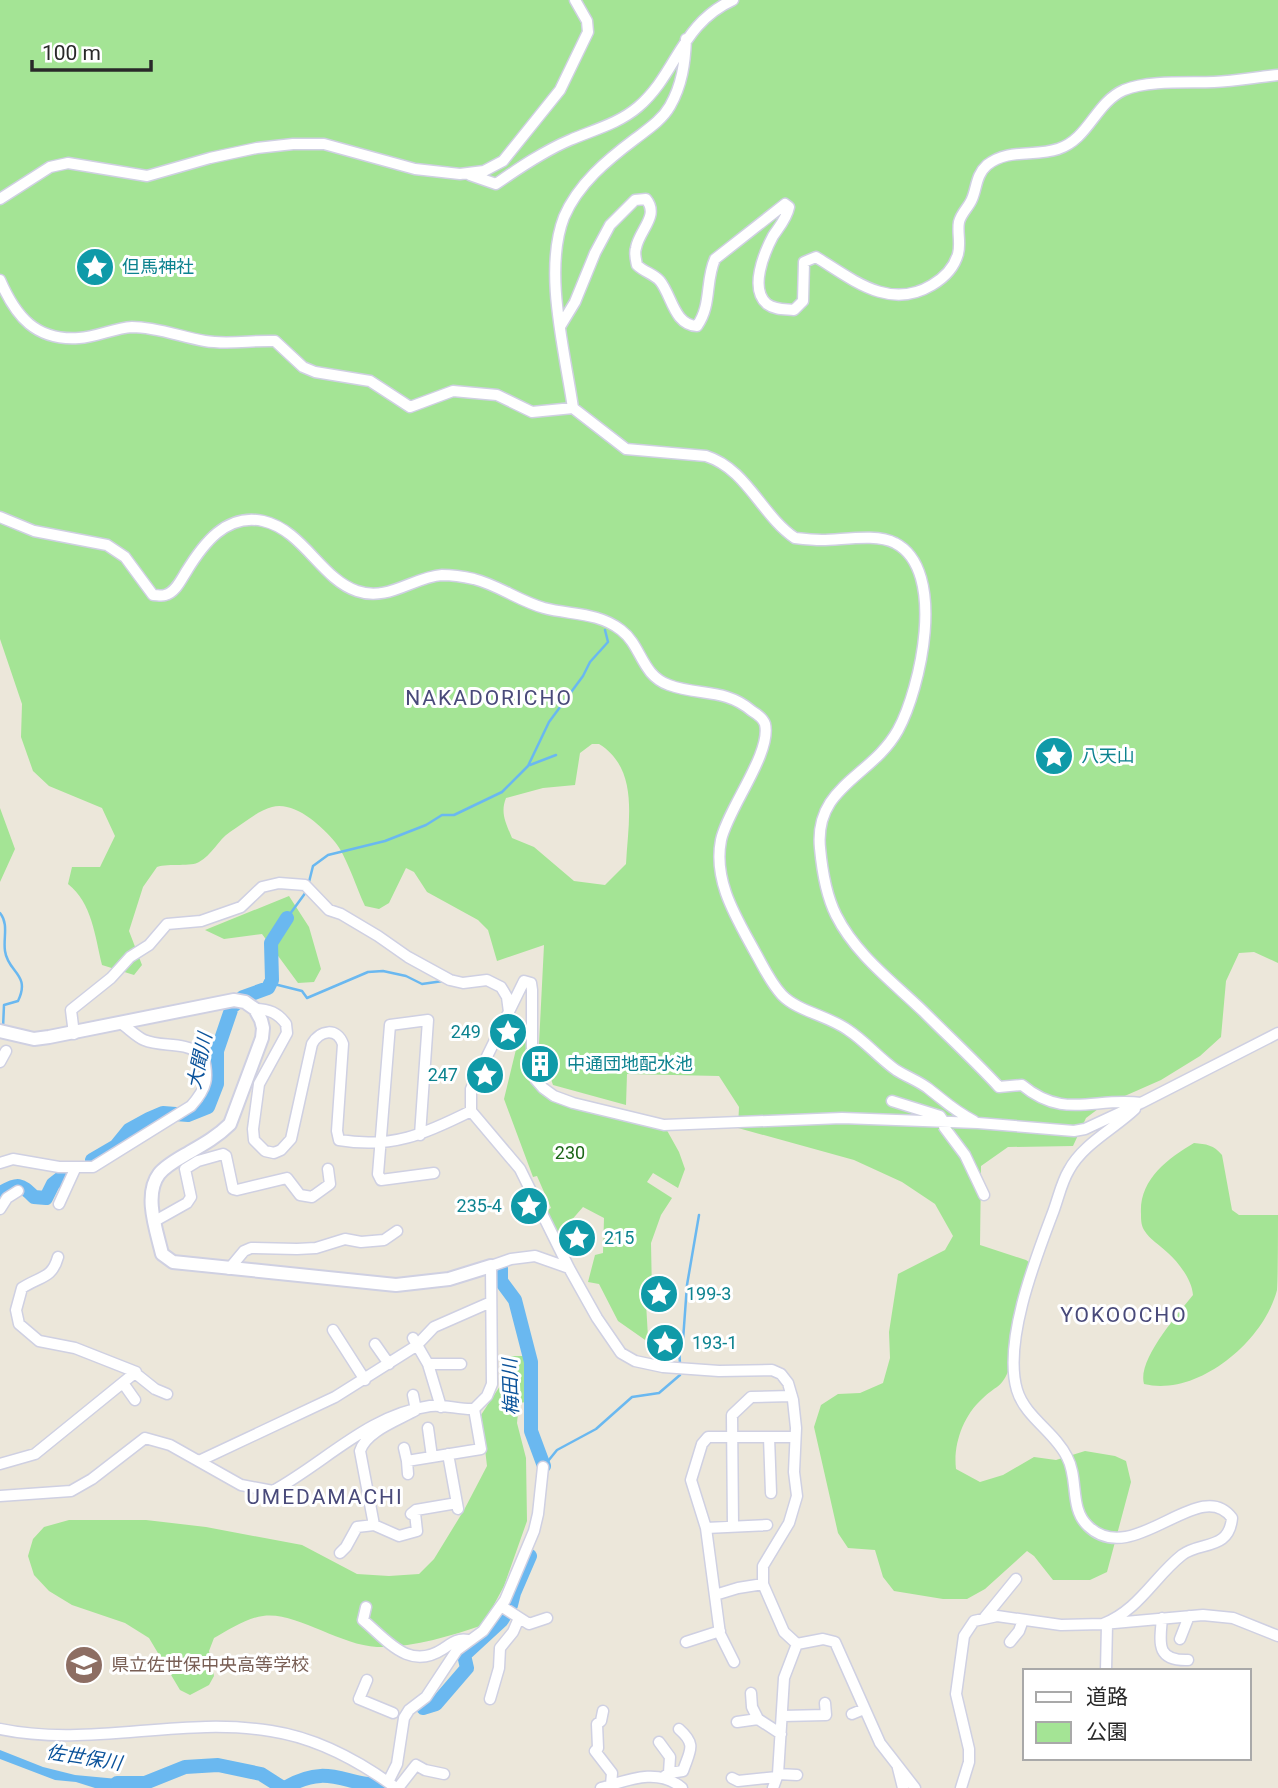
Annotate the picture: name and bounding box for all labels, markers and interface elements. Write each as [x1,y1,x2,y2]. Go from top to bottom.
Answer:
scale bar [32,28,150,72]
text: 100 m [42,41,101,65]
place icon: 但馬神社 [74,246,116,288]
place label: 但馬神社 [122,256,194,277]
district label: NAKADORICHO [405,686,573,710]
place icon: 八天山 [1033,735,1075,777]
place label: 八天山 [1081,745,1135,766]
place icon: 249 [487,1011,529,1053]
place label: 249 [451,1021,481,1042]
water label: 大聞川 [182,1029,217,1091]
building icon: 中通団地配水池 [519,1043,561,1085]
place label: 中通団地配水池 [567,1053,693,1074]
place icon: 247 [464,1054,506,1096]
place label: 247 [428,1064,458,1085]
park label: 230 [555,1142,585,1163]
place icon: 235-4 [508,1185,550,1227]
place label: 235-4 [457,1195,502,1216]
place icon: 215 [556,1217,598,1259]
place label: 215 [604,1227,634,1248]
place icon: 199-3 [638,1273,680,1315]
place label: 199-3 [686,1283,731,1304]
district label: YOKOOCHO [1060,1303,1188,1327]
place icon: 193-1 [644,1322,686,1364]
place label: 193-1 [692,1332,737,1353]
water label: 梅田川 [498,1356,523,1416]
district label: UMEDAMACHI [246,1485,404,1509]
school or university icon: 県立佐世保中央高等学校 [63,1644,105,1686]
place label: 県立佐世保中央高等学校 [111,1654,309,1675]
legend [1023,1669,1250,1760]
text: 道路 [1086,1685,1128,1709]
text: 公園 [1086,1720,1128,1744]
water label: 佐世保川 [45,1740,125,1775]

